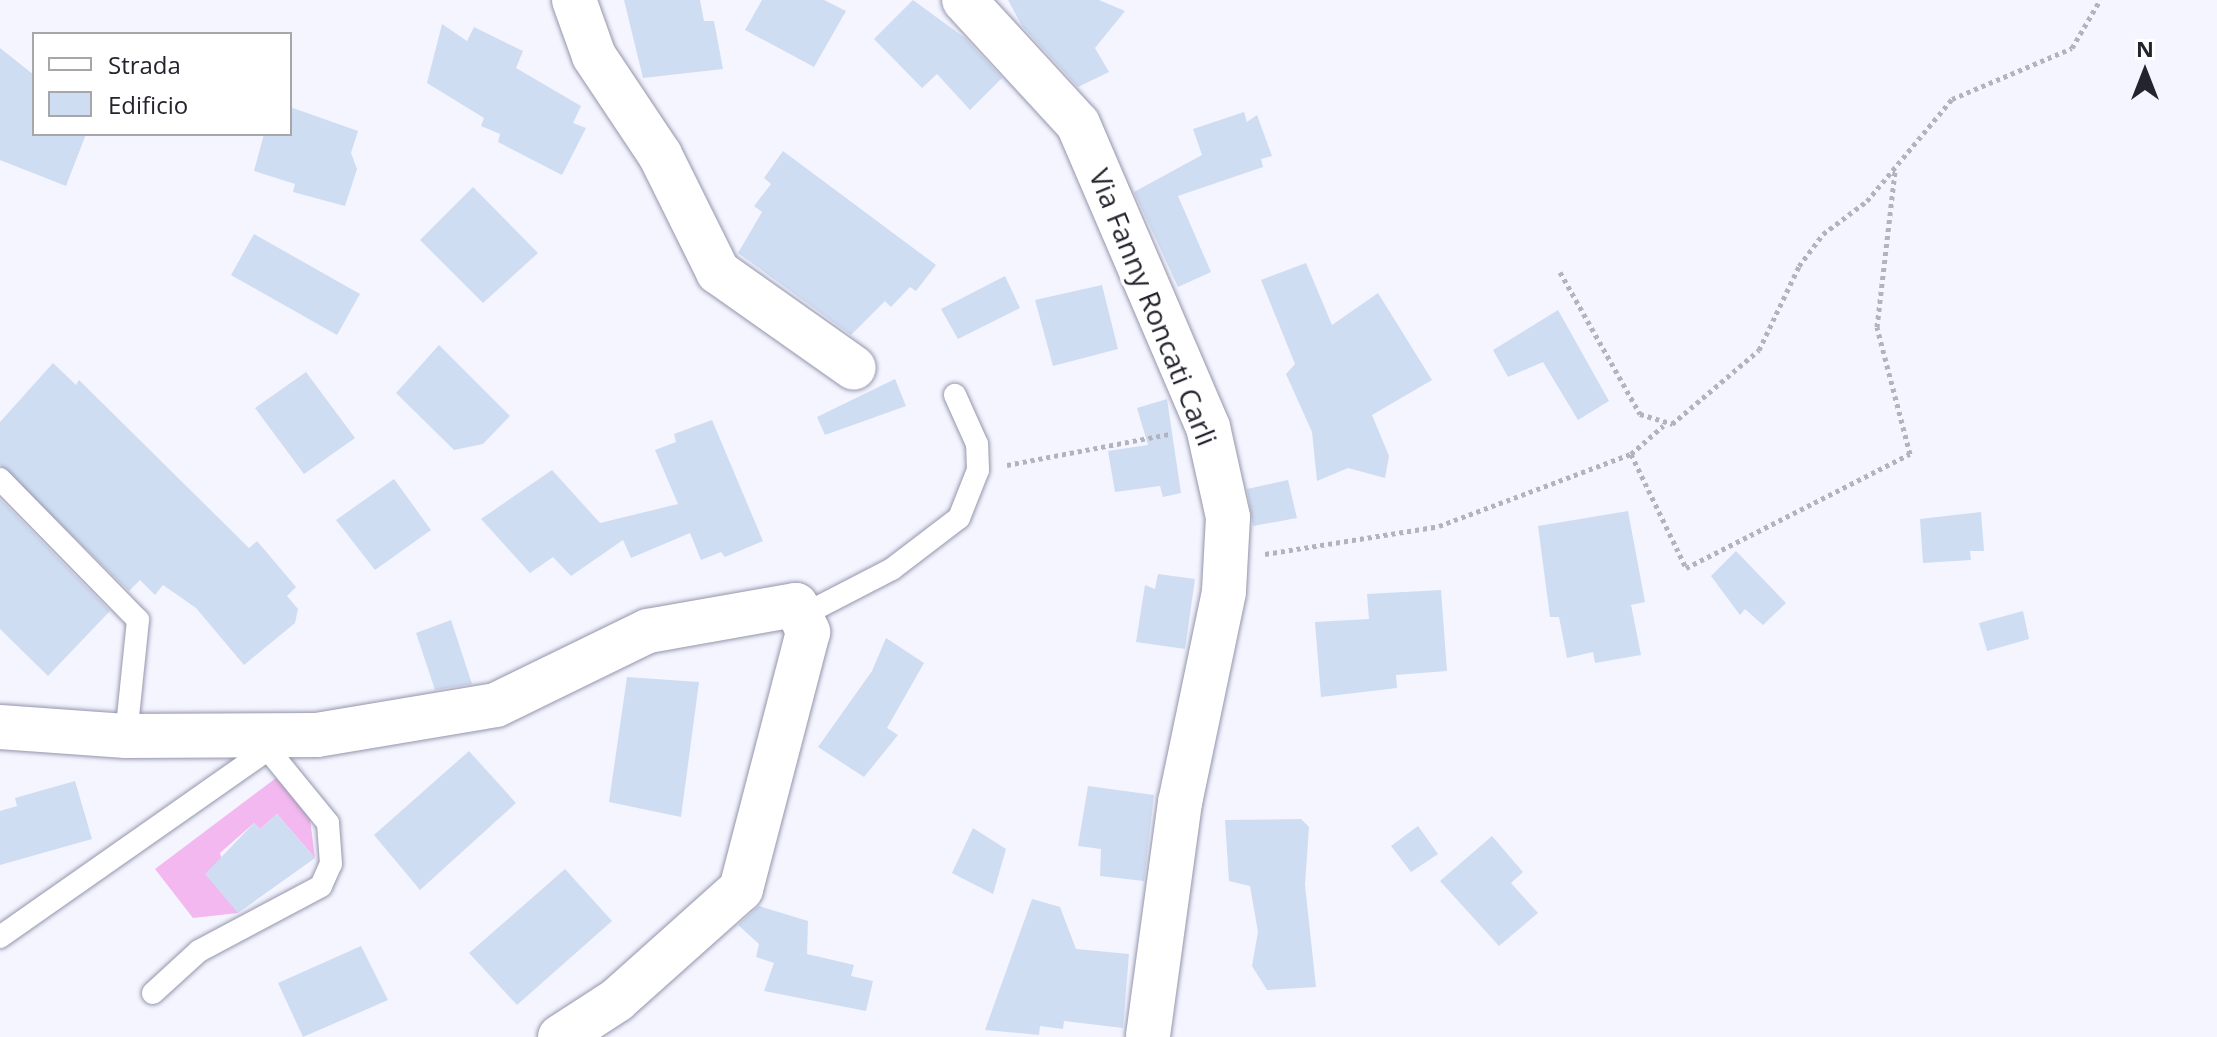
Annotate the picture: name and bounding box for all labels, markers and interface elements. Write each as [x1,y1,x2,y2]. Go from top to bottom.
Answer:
legend [32,32,292,136]
north arrow [2105,32,2185,112]
text: N [2136,33,2154,63]
text: Strada [108,48,181,81]
text: Edificio [108,88,188,121]
street label: Via Fanny Roncati Carli [1083,164,1225,450]

